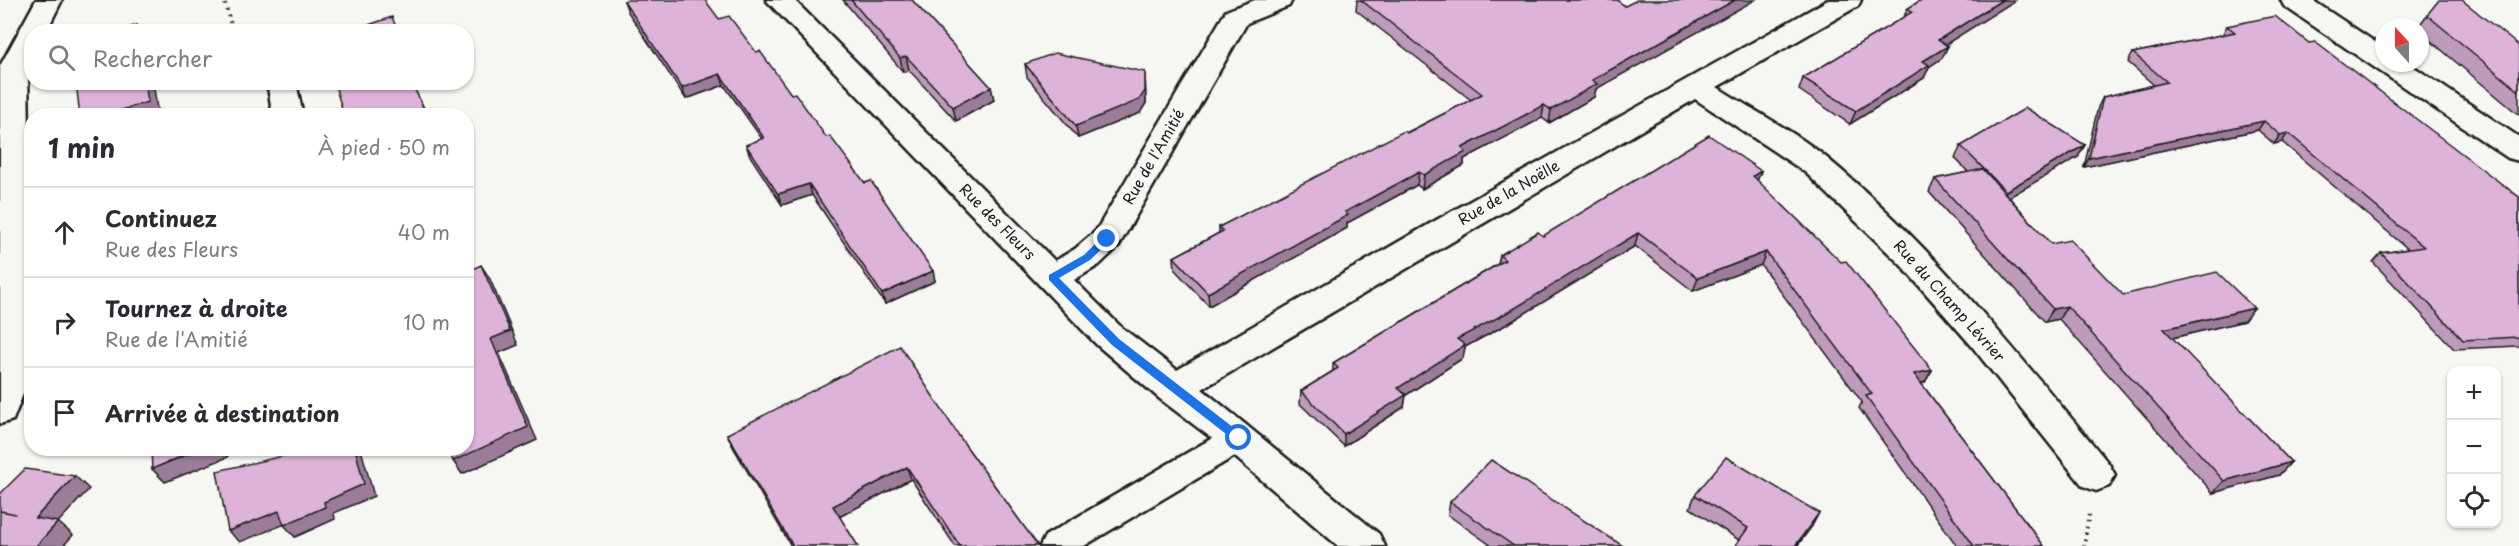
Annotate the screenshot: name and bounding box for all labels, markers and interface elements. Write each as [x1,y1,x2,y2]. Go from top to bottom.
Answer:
north arrow [2375,18,2429,72]
search box [24,24,474,90]
icon: search [45,41,78,74]
text: Rechercher [93,41,212,74]
street label: Rue de l'Amitié [1116,104,1189,208]
text: 1 min [48,128,115,167]
text: À pied · 50 m [318,132,450,162]
street label: Rue de la Noëlle [1453,153,1563,230]
street label: Rue des Fleurs [955,177,1042,265]
text: Continuez [105,201,217,234]
icon: ahead [48,216,81,249]
text: 40 m [398,217,450,247]
route end [1093,225,1119,251]
text: Rue des Fleurs [105,234,238,264]
street label: Rue du Champ Lévrier [1889,234,2011,366]
text: Tournez à droite [105,291,288,324]
icon: right [48,306,81,339]
text: 10 m [403,307,450,337]
text: Rue de l'Amitié [105,324,248,354]
map controls [2447,366,2501,528]
button: + [2447,366,2501,420]
icon: arrive [48,396,81,429]
text: Arrivée à destination [105,396,339,429]
button: − [2447,420,2501,474]
route start [1225,424,1251,450]
button: locate [2447,474,2501,528]

